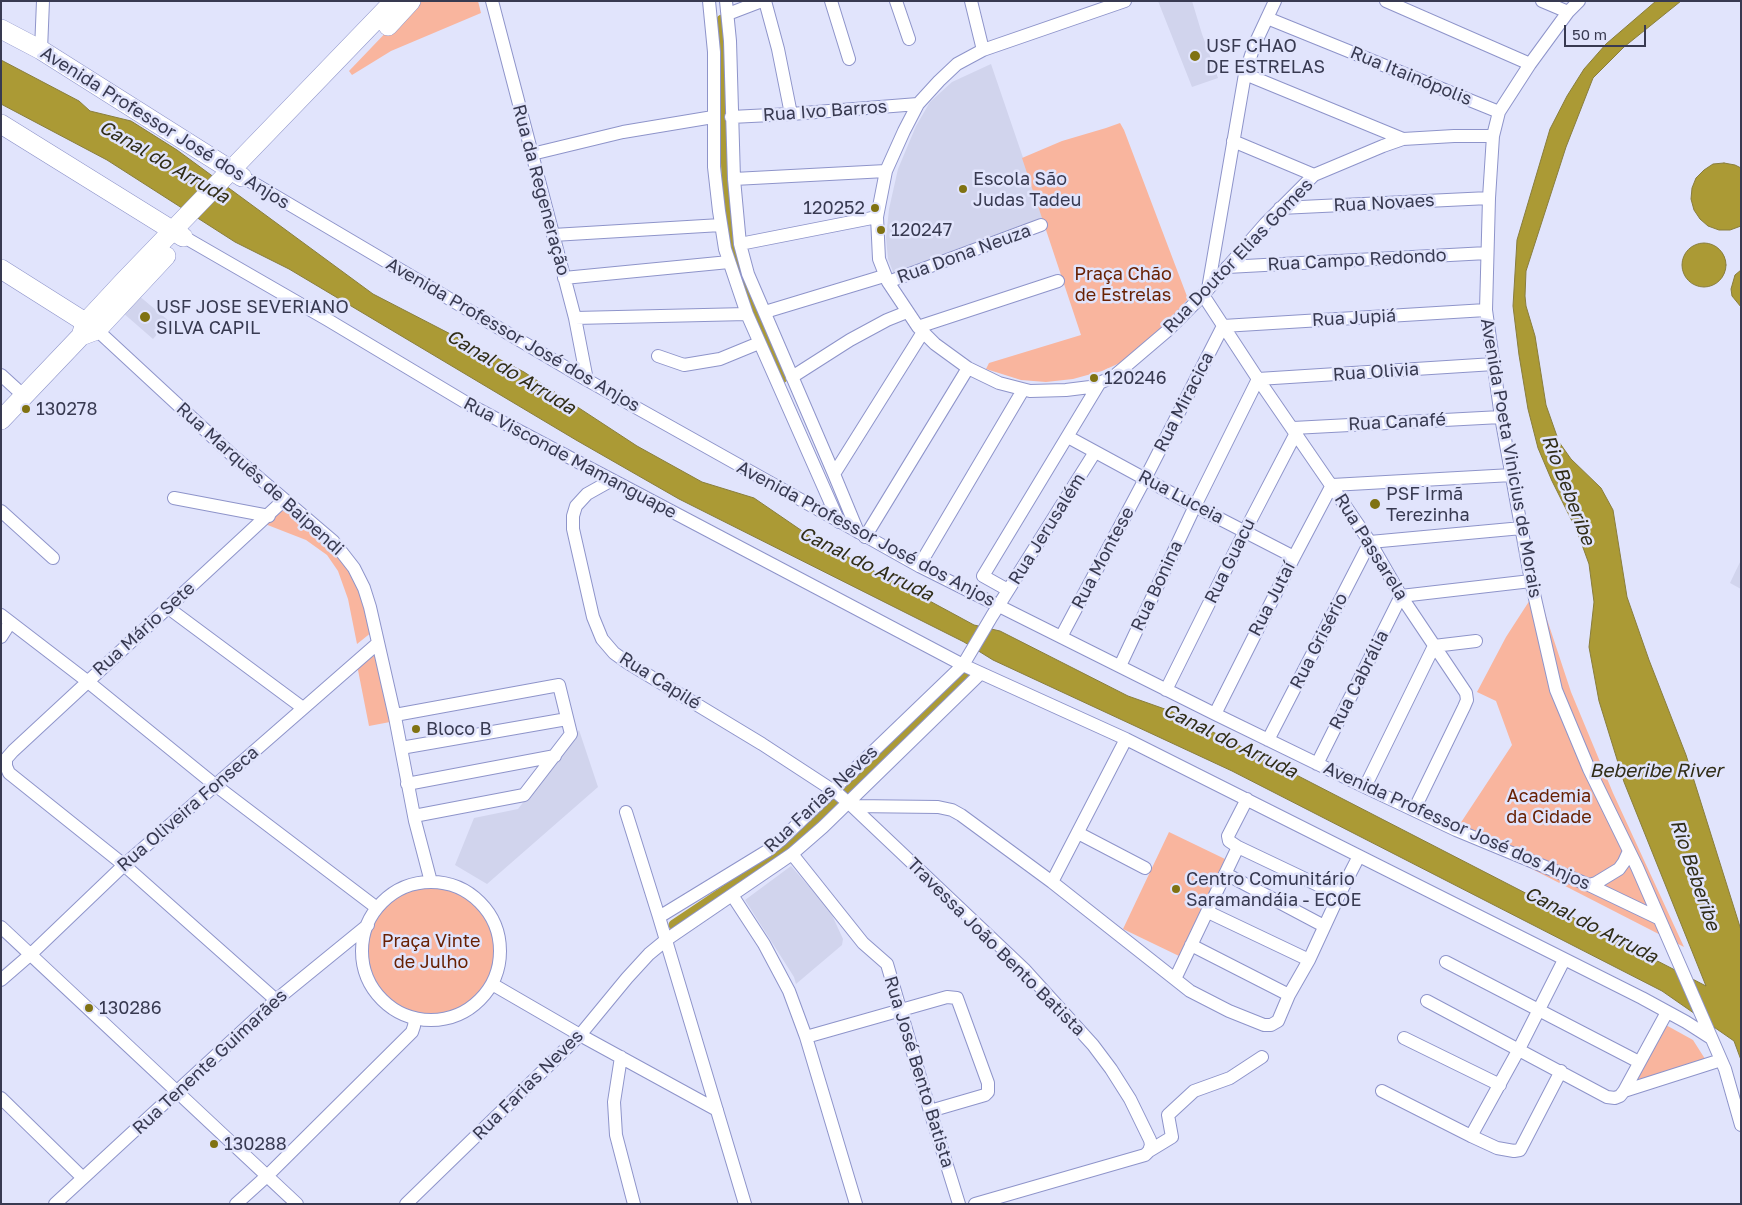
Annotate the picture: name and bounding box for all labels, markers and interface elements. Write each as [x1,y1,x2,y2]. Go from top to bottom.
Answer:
scale bar [1567,15,1650,47]
text: 50 m [1572,25,1607,43]
place label: USF CHAO DE ESTRELAS [1206,35,1325,78]
street label: Avenida Professor José dos Anjos [36,42,294,214]
street label: Rua Itainópolis [1347,42,1475,110]
marker: USF CHAO DE ESTRELAS [1188,49,1202,63]
street label: Rua Ivo Barros [762,96,888,126]
street label: Rua da Regeneração [508,102,574,278]
water label: Canal do Arruda [95,116,233,208]
place label: Escola São Judas Tadeu [973,168,1081,210]
street label: Rua Doutor Elias Gomes [1159,174,1317,338]
marker: Escola São Judas Tadeu [957,183,969,195]
street label: Rua Novaes [1333,190,1435,216]
place label: 120252 [803,197,865,219]
marker: 120252 [869,202,881,214]
place label: 120247 [891,219,952,241]
street label: Rua Dona Neuza [894,220,1034,288]
marker: 120247 [875,224,887,236]
street label: Rua Campo Redondo [1267,245,1447,275]
street label: Avenida Professor José dos Anjos [382,253,644,417]
park label: Praça Chão de Estrelas [1074,263,1172,306]
place label: USF JOSE SEVERIANO SILVA CAPIL [156,296,349,338]
street label: Rua Jupiá [1311,305,1397,331]
marker: USF JOSE SEVERIANO SILVA CAPIL [138,310,152,324]
street label: Avenida Poeta Vinicius de Morais [1476,317,1546,599]
water label: Canal do Arruda [442,325,580,419]
street label: Rua Miracica [1150,348,1218,456]
street label: Rua Olivia [1332,358,1420,386]
place label: 120246 [1104,367,1167,389]
marker: 120246 [1088,372,1100,384]
street label: Rua Visconde Mamanguape [460,393,680,523]
place label: 130278 [36,398,97,420]
street label: Rua Marquês de Baipendi [172,398,348,560]
marker: 130278 [20,403,32,415]
street label: Rua Canafé [1348,409,1446,435]
water label: Rio Beberibe [1537,432,1599,548]
street label: Avenida Professor José dos Anjos [733,456,999,612]
street label: Rua Luceia [1135,466,1227,528]
street label: Rua Jerusalém [1004,469,1090,589]
place label: PSF Irmã Terezinha [1386,483,1470,526]
street label: Rua Passarela [1330,490,1412,604]
marker: PSF Irmã Terezinha [1368,497,1382,511]
street label: Rua Montese [1067,503,1139,613]
street label: Rua Guacu [1200,515,1260,607]
water label: Canal do Arruda [795,522,937,606]
street label: Rua Bonina [1127,537,1187,635]
street label: Rua Jutaí [1244,558,1300,640]
street label: Rua Mário Sete [89,578,199,680]
street label: Rua Grisério [1286,589,1352,693]
street label: Rua Cabrália [1325,627,1393,733]
street label: Rua Capilé [615,648,705,714]
water label: Canal do Arruda [1159,699,1301,783]
place label: Bloco B [426,718,492,740]
marker: Bloco B [410,723,422,735]
street label: Rua Farias Neves [760,741,882,857]
street label: Rua Oliveira Fonseca [113,742,263,876]
street label: Avenida Professor José dos Anjos [1320,757,1594,895]
water label: Beberibe River [1589,760,1723,782]
park label: Academia da Cidade [1506,785,1592,828]
water label: Rio Beberibe [1665,817,1725,933]
street label: Travessa João Bento Batista [902,853,1090,1041]
place label: Centro Comunitário Saramandáia - ECOE [1186,868,1361,911]
water label: Canal do Arruda [1521,882,1661,968]
marker: Centro Comunitário Saramandáia - ECOE [1170,883,1182,895]
park label: Praça Vinte de Julho [382,930,480,972]
street label: Rua José Bento Batista [879,973,959,1171]
street label: Rua Tenente Guimarães [128,985,292,1139]
place label: 130286 [99,997,162,1019]
marker: 130286 [83,1002,95,1014]
street label: Rua Farias Neves [468,1025,588,1145]
place label: 130288 [224,1133,287,1155]
marker: 130288 [208,1138,220,1150]

